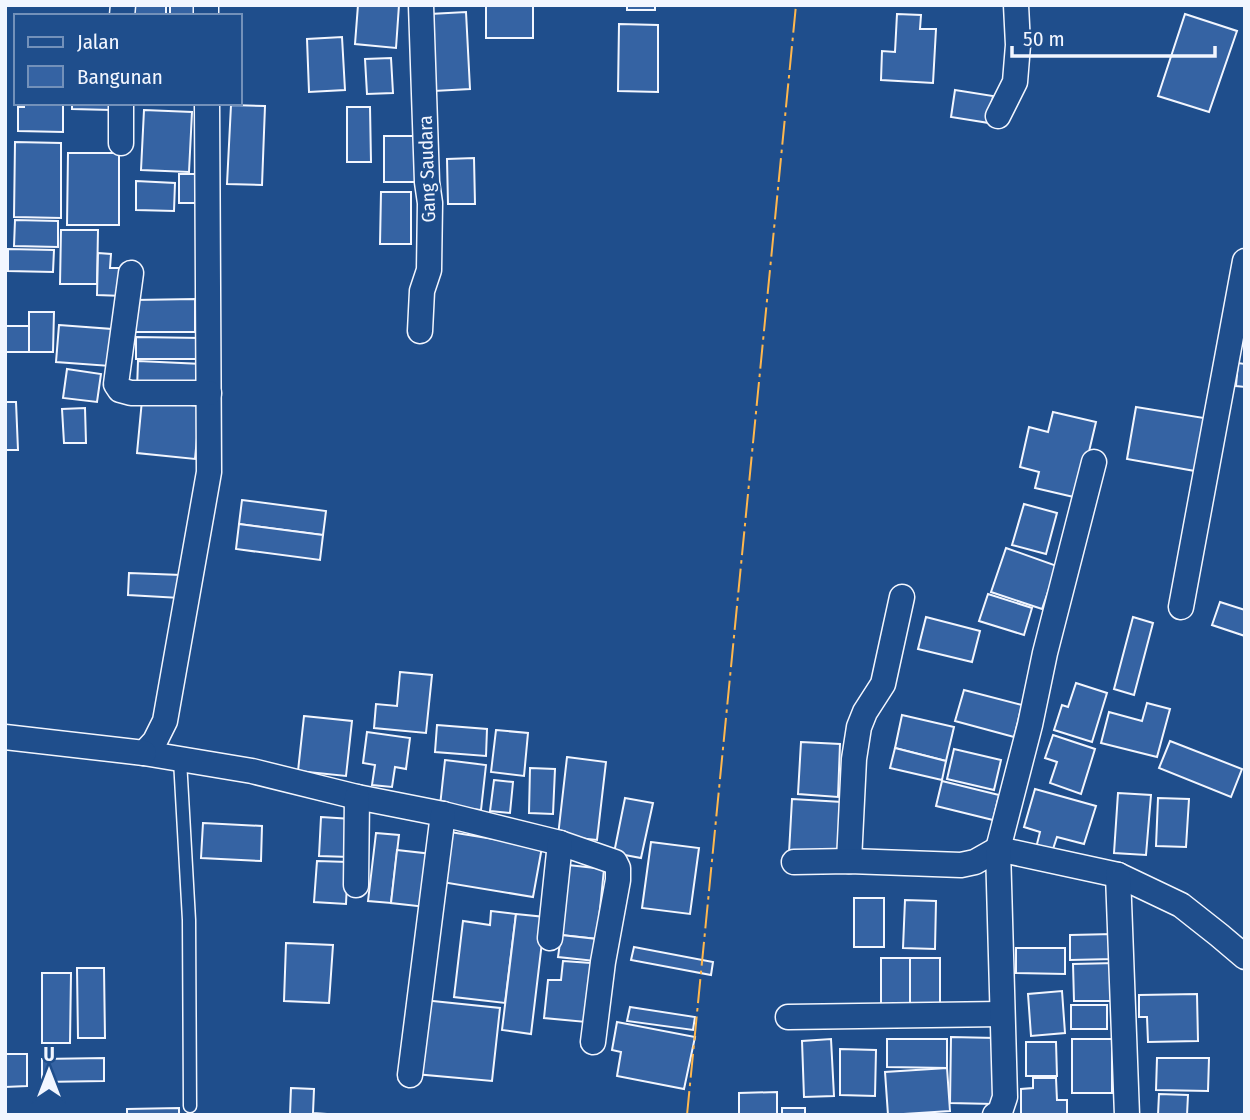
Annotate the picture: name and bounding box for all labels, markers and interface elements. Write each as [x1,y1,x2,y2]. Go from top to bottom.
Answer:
legend [14,14,242,105]
scale bar [1012,14,1215,58]
text: 50 m [1023,26,1065,52]
text: Jalan [77,29,120,55]
text: Bangunan [77,64,163,90]
street label: Gang Saudara [414,115,440,223]
north arrow [14,1036,84,1106]
text: U [43,1043,55,1066]

